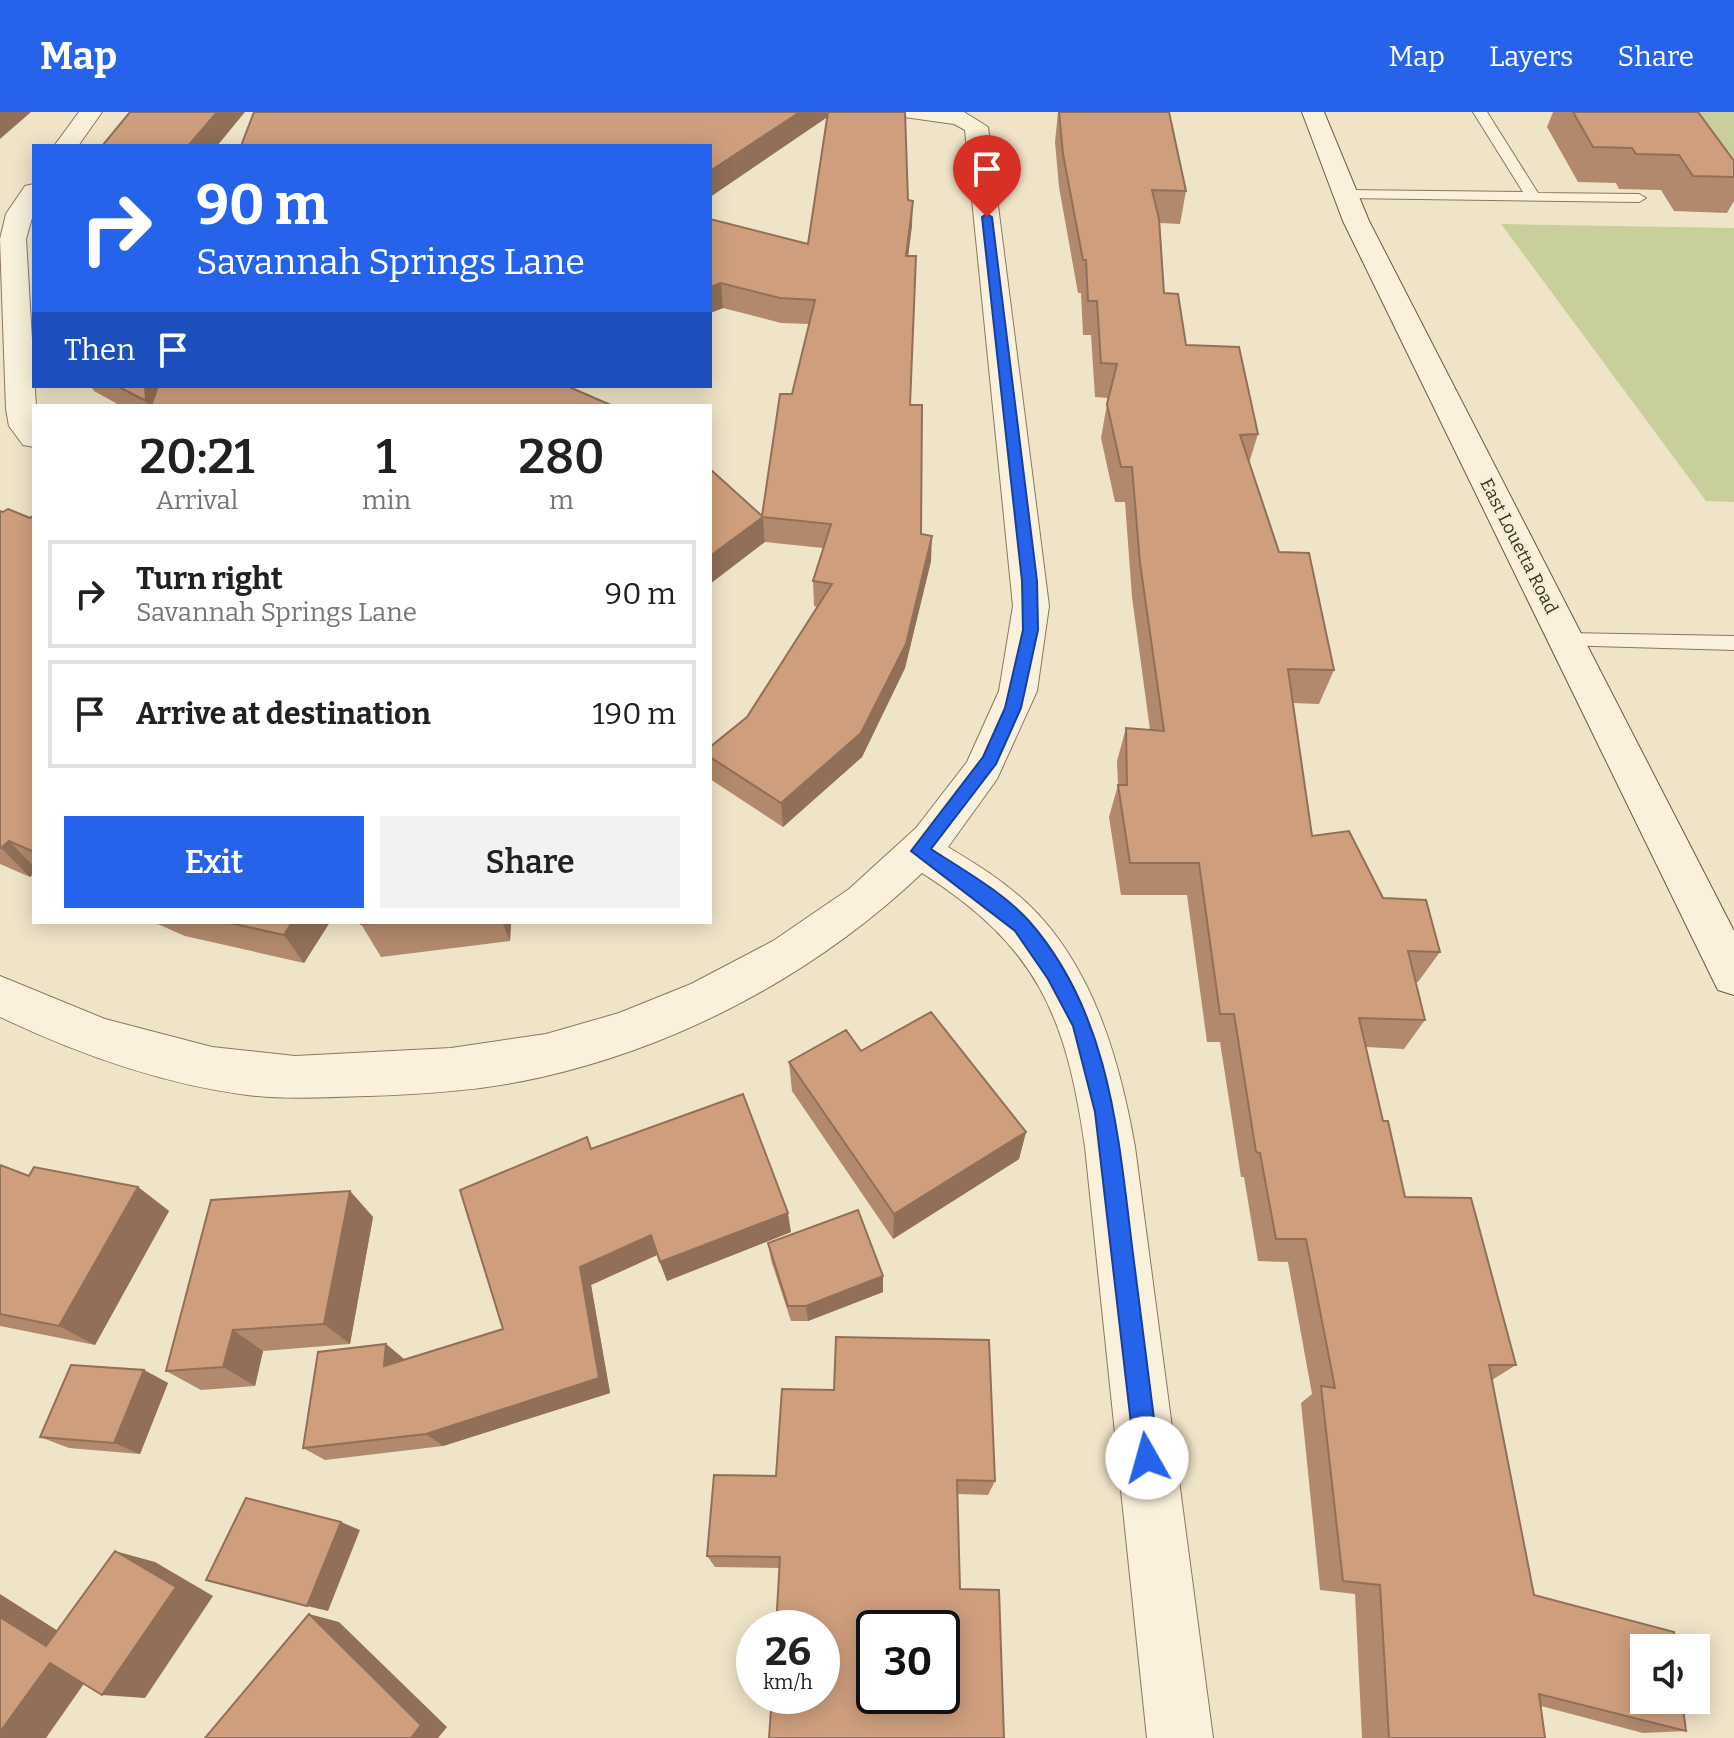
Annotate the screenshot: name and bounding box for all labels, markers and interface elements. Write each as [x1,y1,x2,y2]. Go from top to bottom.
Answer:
text: Map [40,33,117,79]
text: Map [1388,40,1445,73]
text: Layers [1489,40,1573,73]
text: Share [1617,40,1694,73]
pin [953,135,1021,217]
icon: arrive [965,147,1009,191]
text: 90 m [196,172,328,239]
icon: right [64,176,168,280]
text: Savannah Springs Lane [196,240,585,284]
icon: arrive [151,328,195,372]
text: Then [64,332,135,368]
text: 20:21 [139,428,255,486]
text: 1 [376,428,397,486]
text: 280 [518,428,605,486]
street label: East Louetta Road [1475,475,1563,618]
text: Arrival [156,485,238,516]
text: min [362,485,411,516]
text: m [549,485,574,516]
text: Turn right [136,561,283,597]
icon: right [68,572,112,616]
text: 90 m [605,576,676,612]
text: Savannah Springs Lane [136,597,417,628]
icon: arrive [68,692,112,736]
text: Arrive at destination [136,696,431,732]
text: 190 m [592,696,676,732]
button: Exit [64,816,364,908]
button: Share [380,816,680,908]
position arrow [1105,1416,1189,1500]
speed limit sign: 30 [856,1610,960,1714]
text: 26 [765,1628,811,1676]
map controls [1630,1634,1710,1714]
button: sound [1630,1634,1710,1714]
text: km/h [763,1670,813,1694]

